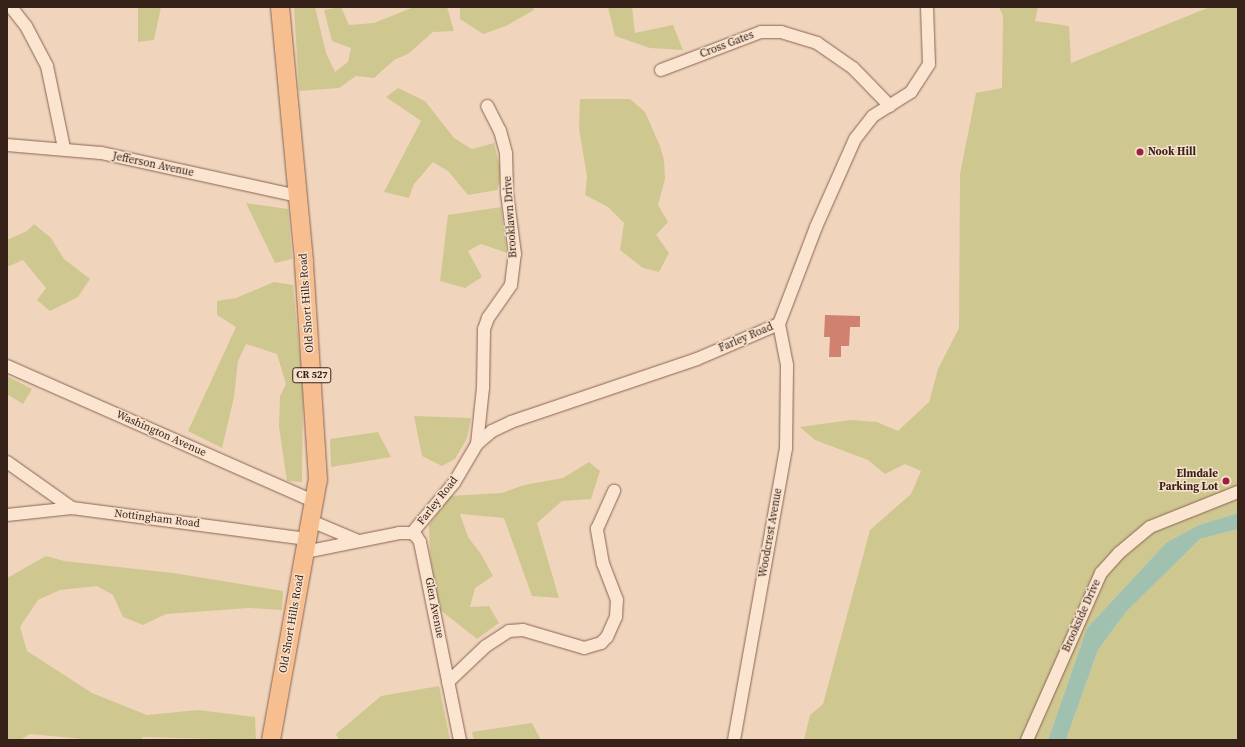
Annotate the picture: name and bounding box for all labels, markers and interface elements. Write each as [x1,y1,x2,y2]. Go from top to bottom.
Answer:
street label: Cross Gates [698,29,756,61]
place label: Nook Hill [1148,145,1196,159]
marker: Nook Hill [1135,147,1145,157]
street label: Jefferson Avenue [111,150,195,180]
street label: Brooklawn Drive [502,176,520,258]
street label: Old Short Hills Road [297,253,317,353]
street label: Farley Road [717,321,775,355]
road number: CR 527 [292,367,332,383]
street label: Washington Avenue [114,408,208,460]
place label: Elmdale Parking Lot [1159,468,1218,494]
street label: Farley Road [415,474,461,528]
marker: Elmdale Parking Lot [1221,476,1231,486]
street label: Woodcrest Avenue [757,487,785,579]
street label: Nottingham Road [113,507,201,531]
street label: Old Short Hills Road [277,574,307,674]
street label: Glen Avenue [422,576,446,640]
street label: Brookside Drive [1060,578,1104,654]

